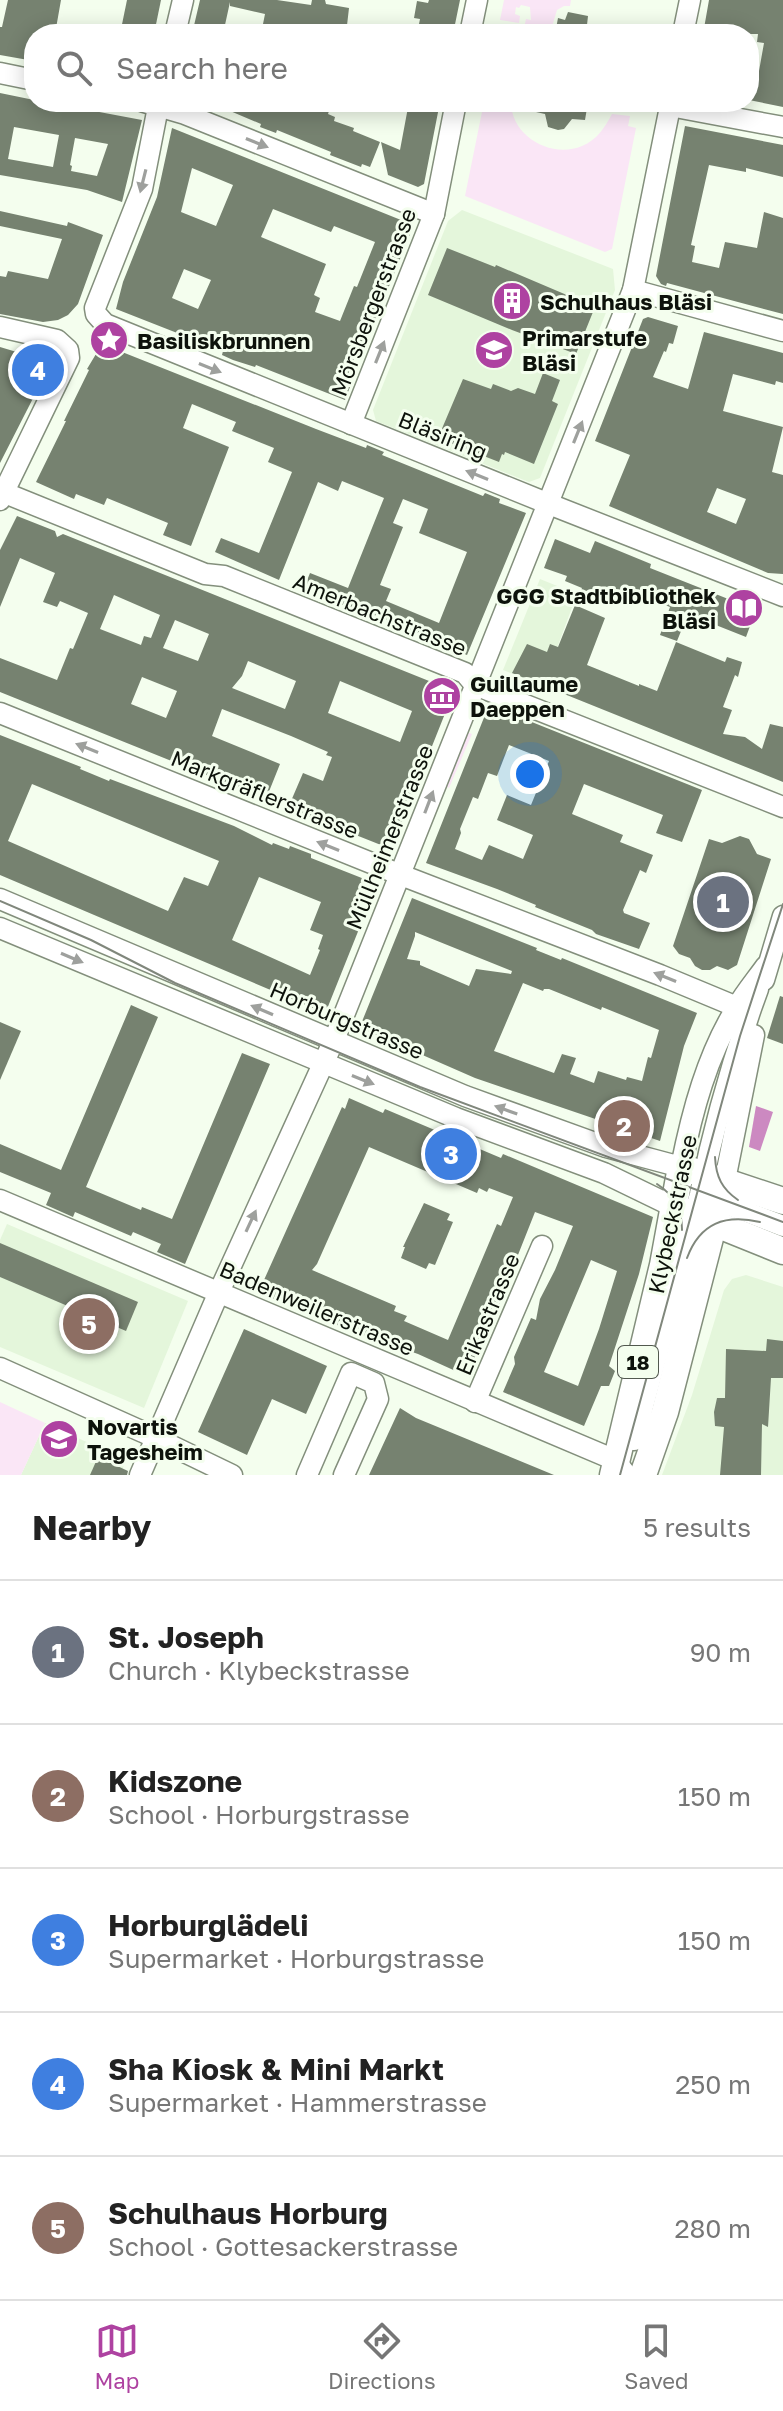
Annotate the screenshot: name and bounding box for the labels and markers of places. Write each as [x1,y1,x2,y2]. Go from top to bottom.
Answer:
building icon: Schulhaus Bläsi [491,280,533,322]
place label: Schulhaus Bläsi [540,288,712,315]
place icon: Basiliskbrunnen [88,319,130,361]
place label: Primarstufe Bläsi [522,324,647,376]
place label: Basiliskbrunnen [137,327,310,354]
school or university icon: Primarstufe Bläsi [473,329,515,371]
pin: 4 [12,340,64,400]
place label: GGG Stadtbibliothek Bläsi [496,582,716,634]
library icon: GGG Stadtbibliothek Bläsi [723,587,765,629]
place label: Guillaume Daeppen [470,670,578,722]
museum icon: Guillaume Daeppen [421,675,463,717]
pin: 1 [697,872,749,932]
pin: 2 [598,1096,650,1156]
pin: 3 [425,1124,477,1184]
pin: 5 [63,1294,115,1354]
place label: Novartis Tagesheim [87,1413,203,1465]
school or university icon: Novartis Tagesheim [38,1418,80,1460]

